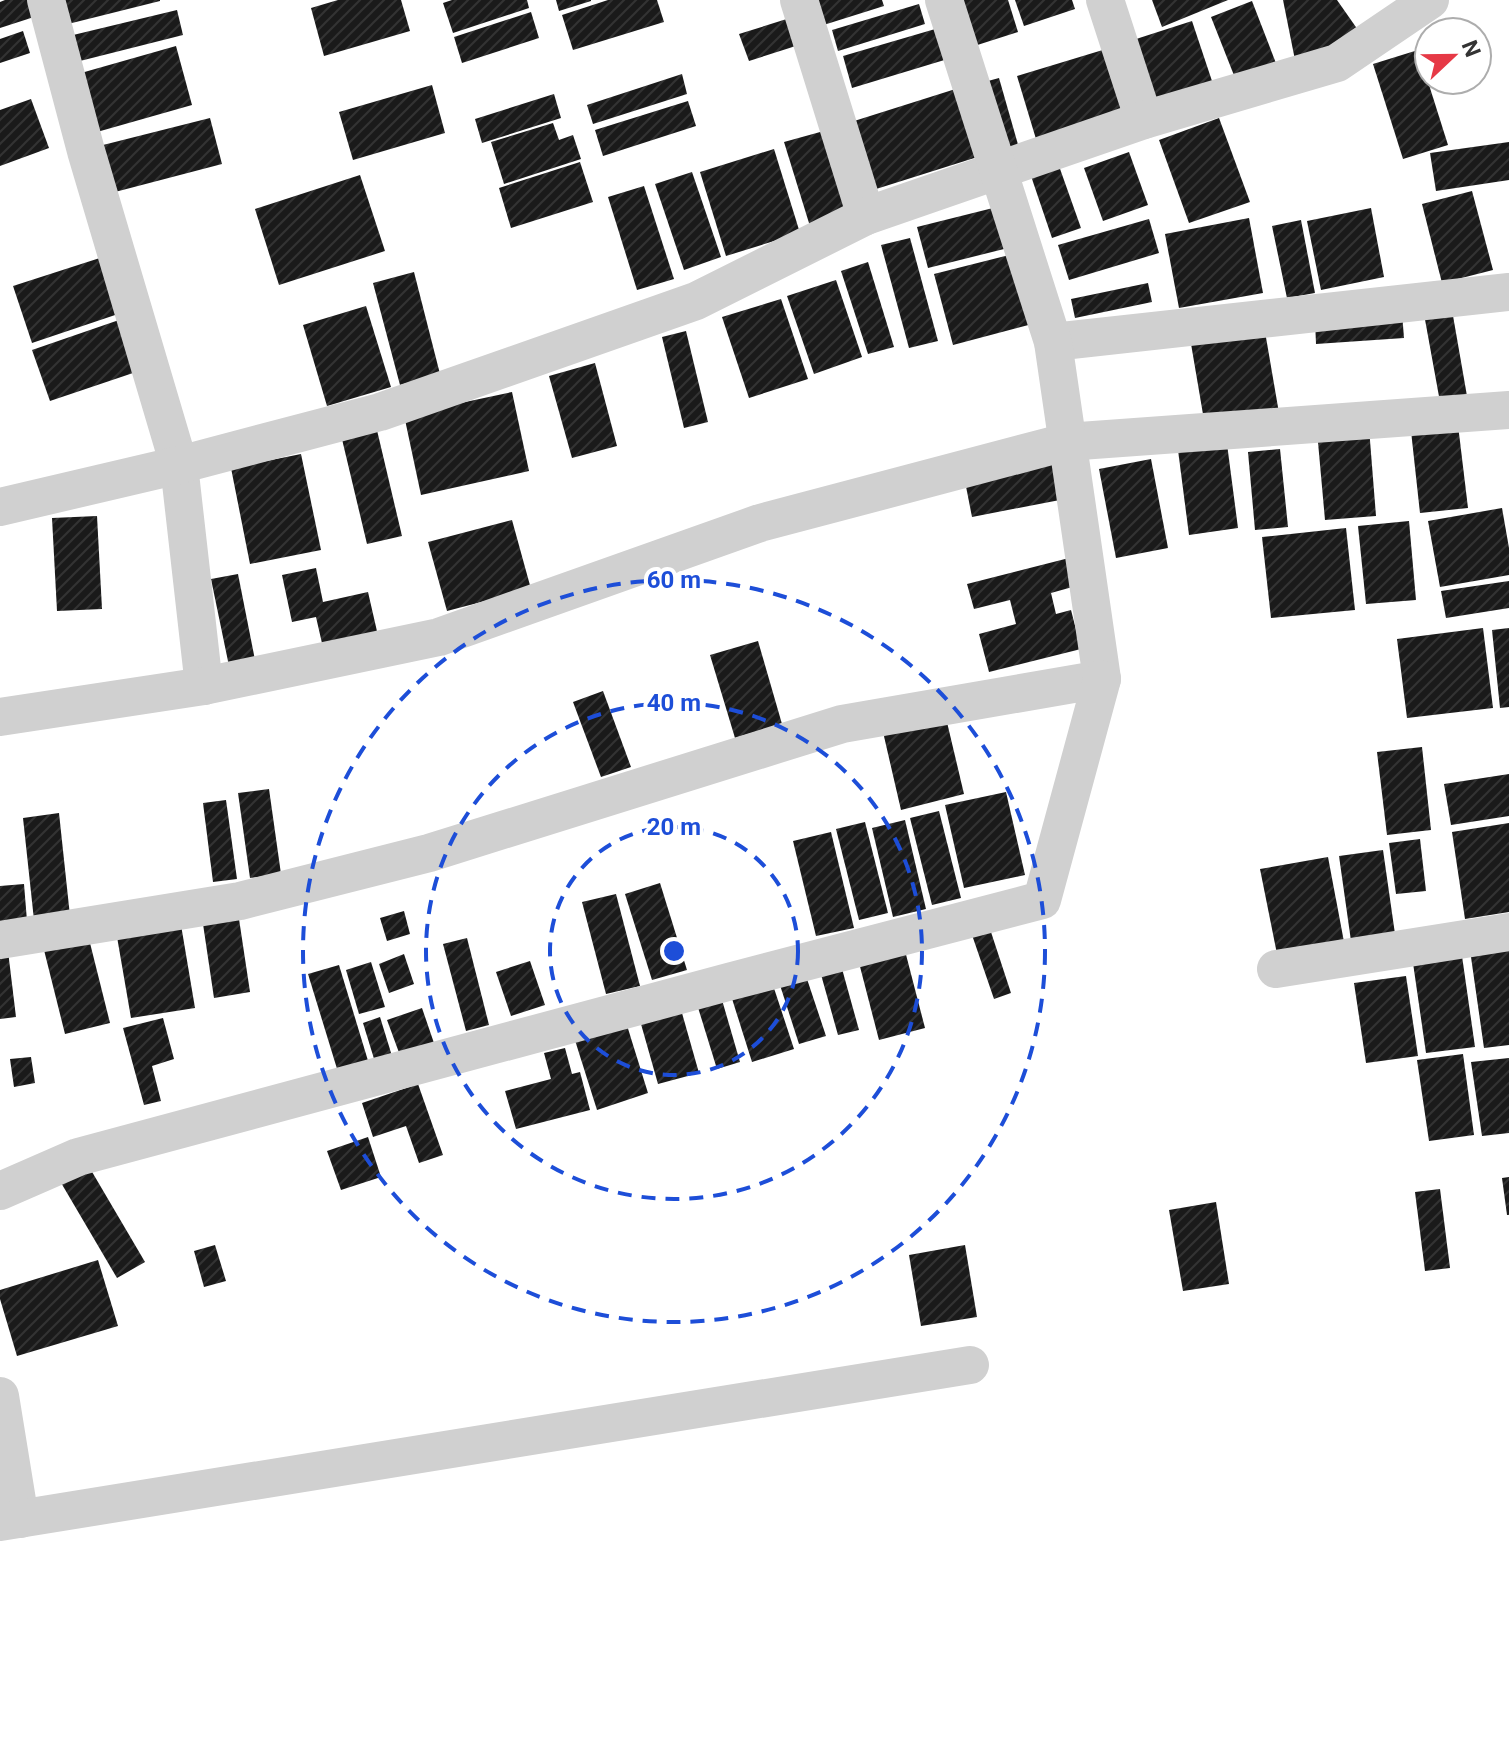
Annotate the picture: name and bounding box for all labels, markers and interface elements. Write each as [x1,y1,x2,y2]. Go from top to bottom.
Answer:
north arrow [1413,16,1493,96]
text: N [1457,37,1486,61]
text: 60 m [647,566,701,594]
text: 40 m [647,689,701,717]
text: 20 m [647,813,701,841]
centre of rings [660,937,688,965]

